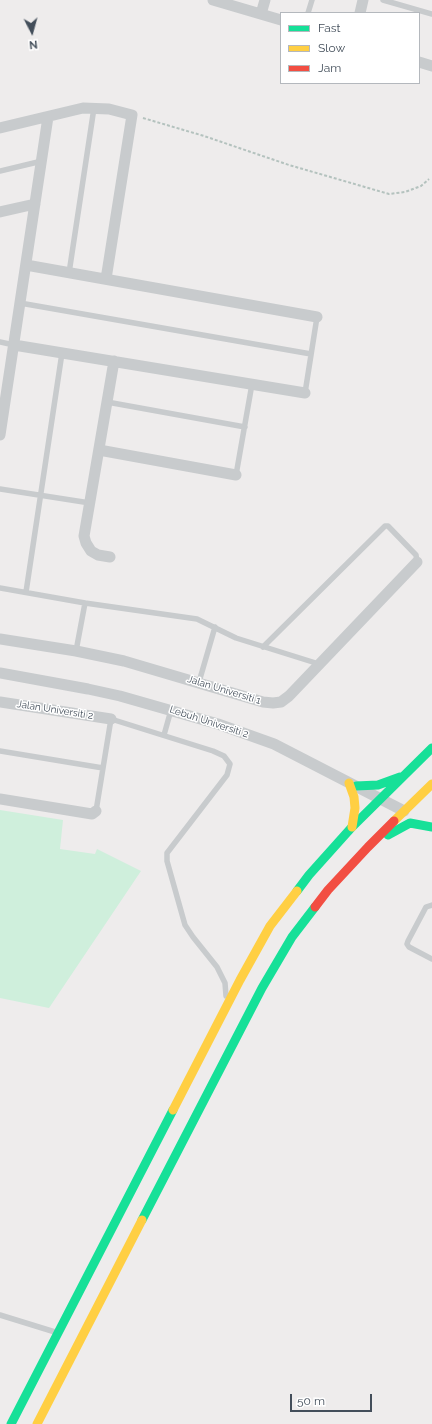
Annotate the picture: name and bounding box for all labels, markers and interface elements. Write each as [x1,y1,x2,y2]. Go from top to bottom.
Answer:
north arrow [12,12,52,52]
legend [280,12,420,84]
text: Fast [318,21,341,35]
text: N [28,38,38,51]
text: Slow [318,41,345,55]
text: Jam [318,61,341,75]
street label: Jalan Universiti 1 [186,673,262,707]
street label: Jalan Universiti 2 [16,698,94,722]
street label: Lebuh Universiti 2 [168,704,250,740]
scale bar [292,1386,374,1412]
text: 50 m [297,1394,325,1408]

